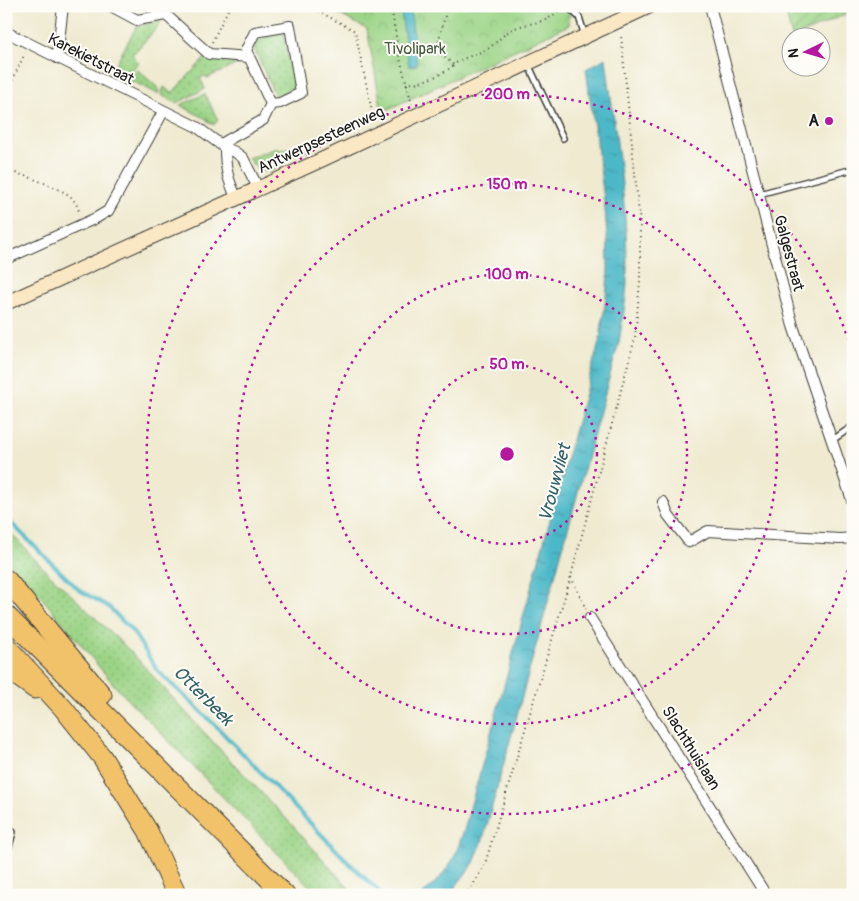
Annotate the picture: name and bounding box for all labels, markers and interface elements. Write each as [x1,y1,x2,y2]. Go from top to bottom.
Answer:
north arrow [782,28,832,78]
street label: Karekietstraat [44,29,138,90]
park label: Tivolipark [384,39,446,59]
text: N [785,48,802,59]
text: 200 m [484,85,530,104]
street label: Antwerpsesteenweg [254,102,388,178]
place label: A [809,111,820,131]
marker: A [823,115,835,127]
text: 150 m [487,175,527,194]
street label: Galgestraat [769,213,809,294]
text: 100 m [486,265,528,284]
text: 50 m [490,355,524,374]
water label: Vrouwvliet [534,440,577,524]
centre of rings [498,445,516,463]
water label: Otterbeek [168,661,239,732]
street label: Slachthuislaan [657,702,725,794]

